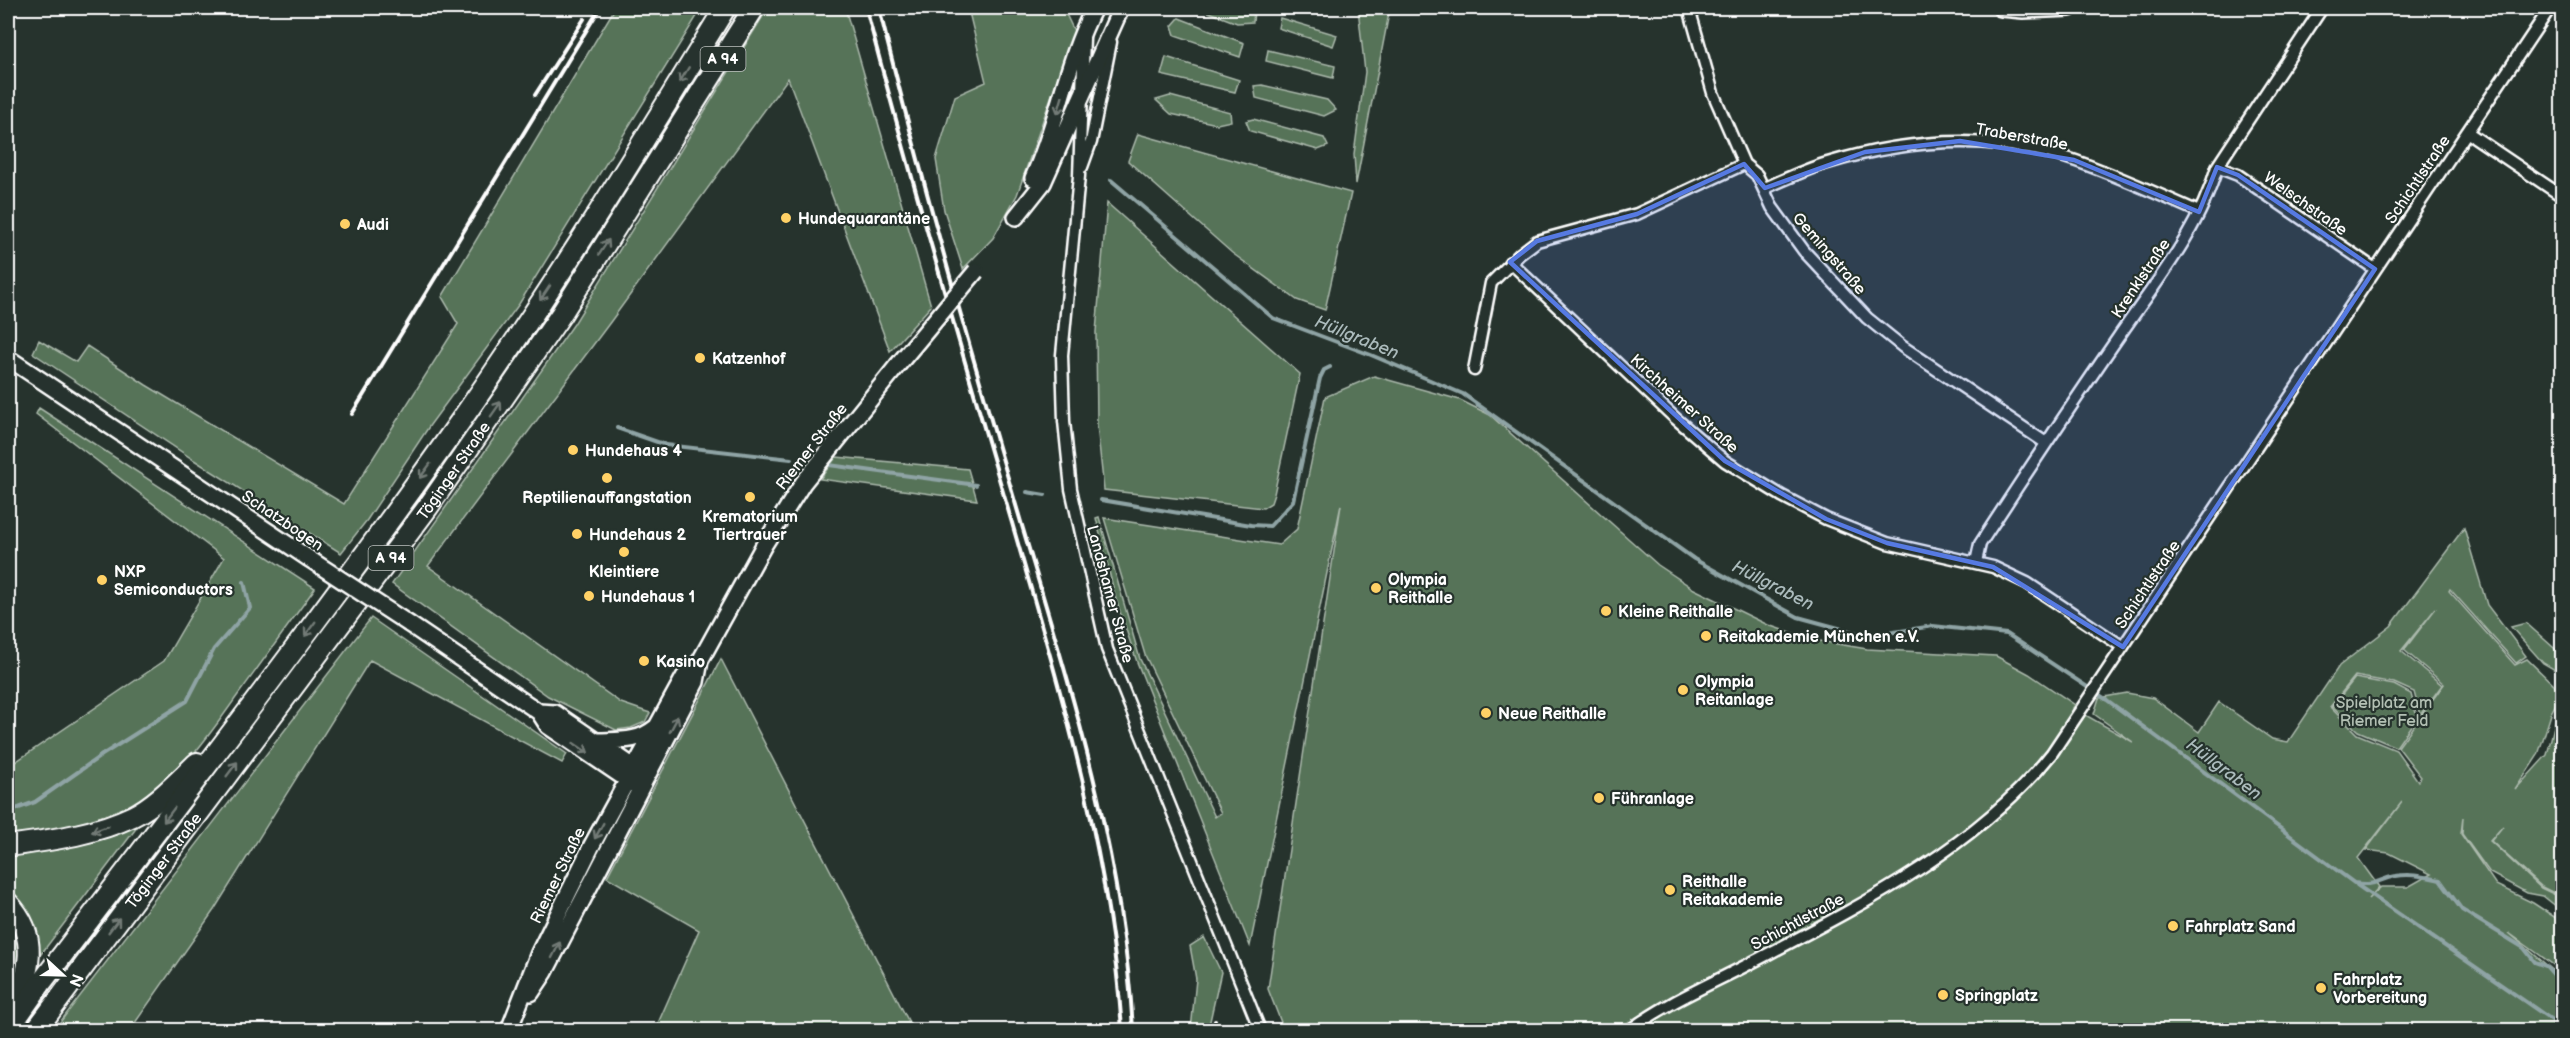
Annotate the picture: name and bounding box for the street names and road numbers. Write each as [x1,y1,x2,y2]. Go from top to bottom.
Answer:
road number: A 94 [700,47,746,71]
street label: Traberstraße [1974,120,2070,155]
street label: Schichtlstraße [2382,132,2455,228]
street label: Welschstraße [2260,168,2351,240]
street label: Gemingstraße [1788,209,1870,299]
street label: Krenklstraße [2108,235,2175,322]
street label: Kirchheimer Straße [1626,351,1742,458]
street label: Riemer Straße [772,399,852,494]
street label: Töginger Straße [414,418,495,524]
street label: Schatzbogen [238,487,327,556]
street label: Landshamer Straße [1082,523,1137,666]
street label: Schichtlstraße [2112,537,2185,633]
road number: A 94 [368,546,414,570]
street label: Töginger Straße [122,809,207,913]
street label: Riemer Straße [527,824,590,927]
street label: Schichtlstraße [1748,890,1848,955]

